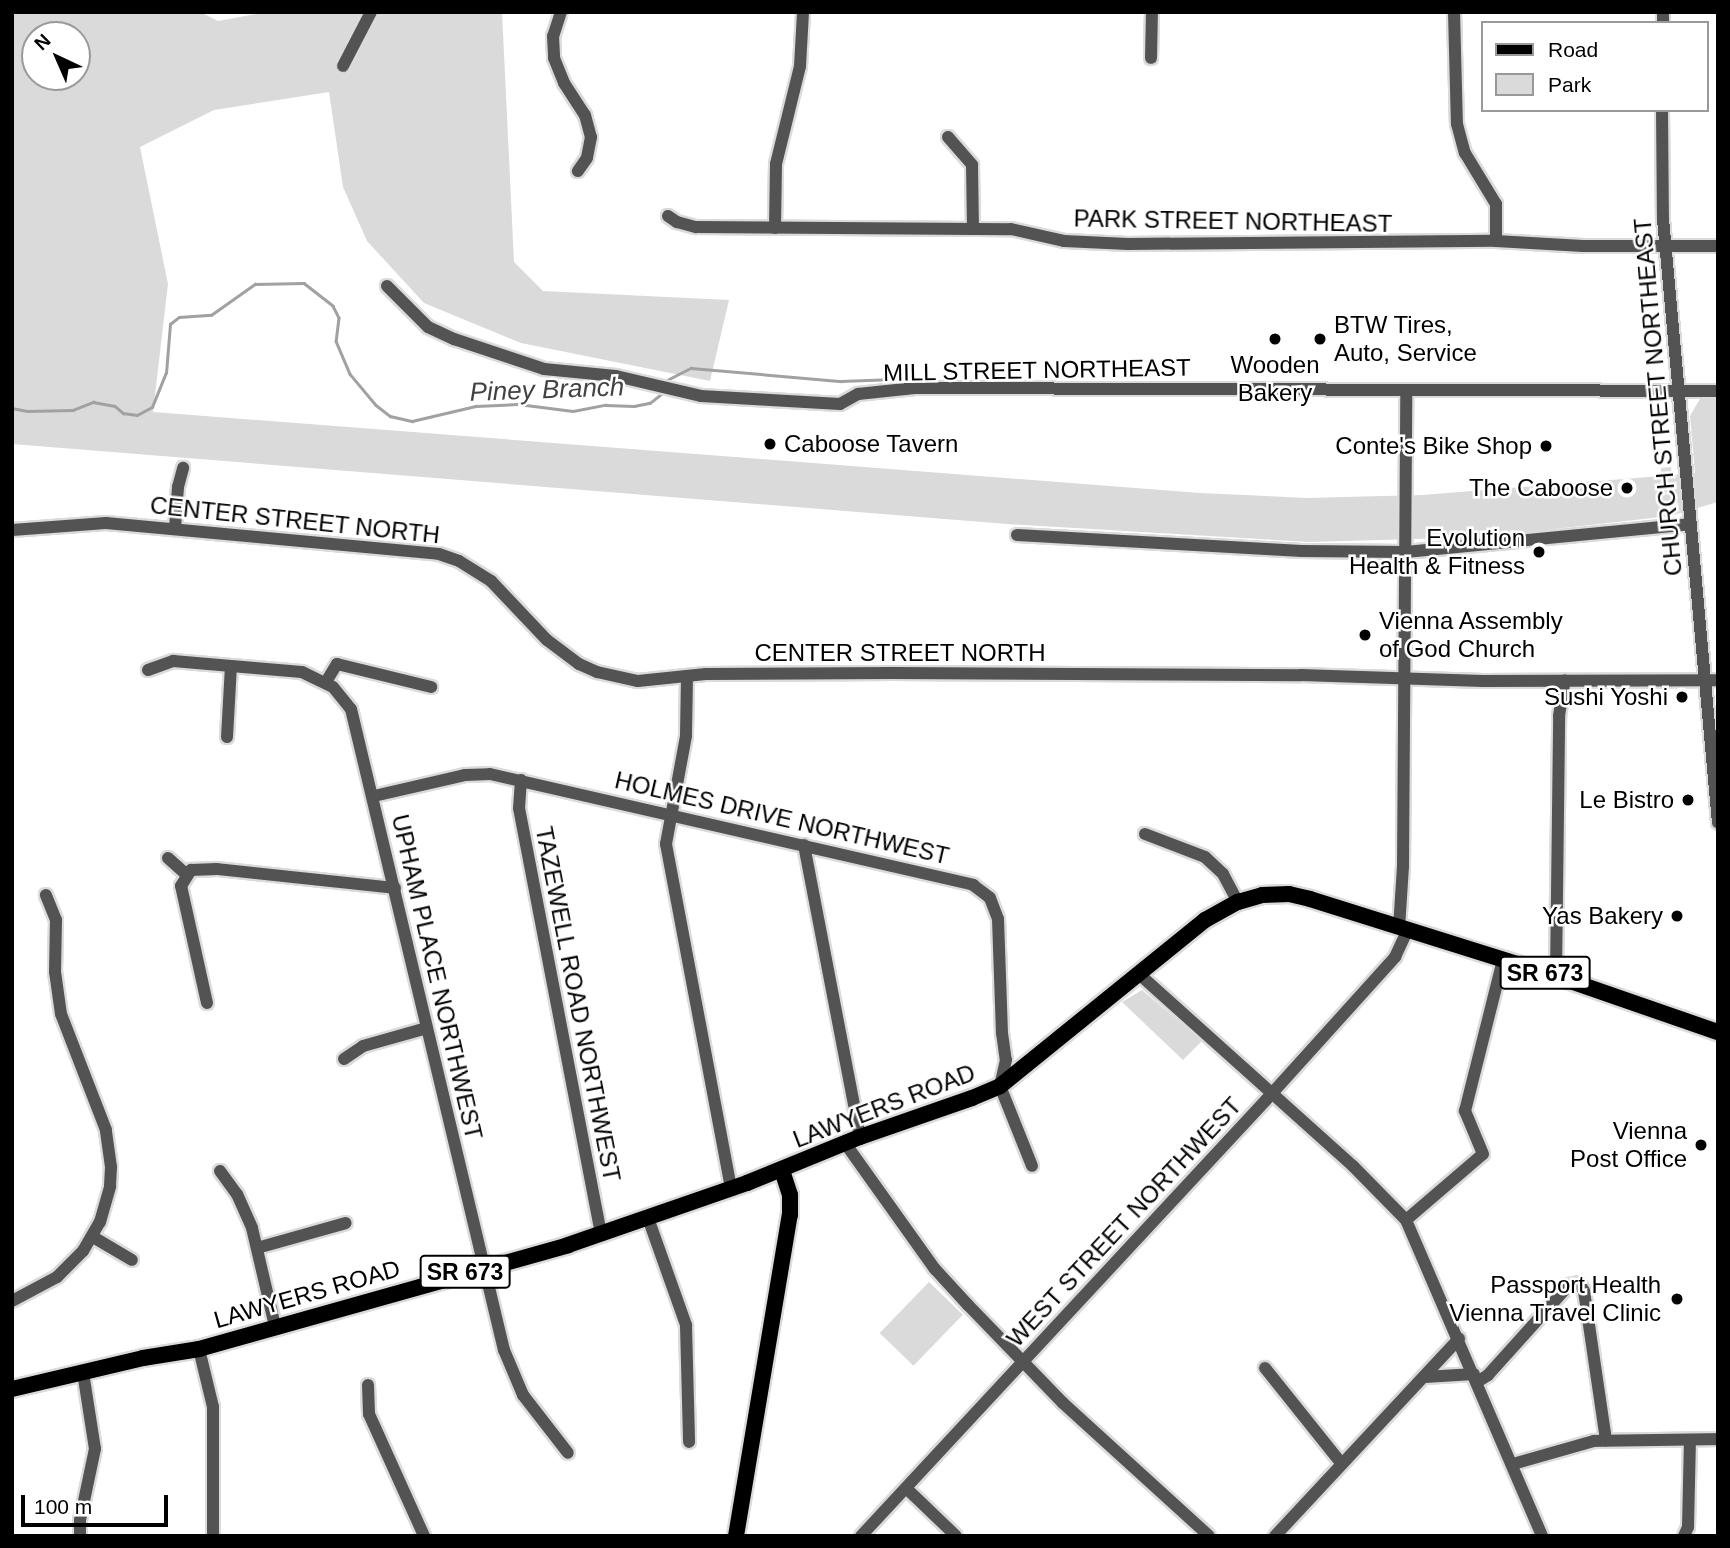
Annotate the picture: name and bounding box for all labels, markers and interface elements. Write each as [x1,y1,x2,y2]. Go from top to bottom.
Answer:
north arrow [21,21,91,91]
legend [1482,21,1709,112]
text: N [30,30,55,54]
text: Road [1548,38,1598,61]
text: Park [1548,73,1591,96]
street label: PARK STREET NORTHEAST [1073,204,1393,238]
street label: CHURCH STREET NORTHEAST [1628,217,1688,577]
place label: BTW Tires, Auto, Service [1334,311,1477,367]
marker: Wooden Bakery [1267,331,1283,347]
marker: BTW Tires, Auto, Service [1312,331,1328,347]
place label: Wooden Bakery [1231,351,1319,407]
street label: MILL STREET NORTHEAST [882,353,1192,387]
water label: Piney Branch [469,372,625,408]
place label: Caboose Tavern [784,430,959,458]
place label: Conte's Bike Shop [1335,432,1532,460]
marker: Caboose Tavern [762,436,778,452]
marker: Conte's Bike Shop [1538,438,1554,454]
place label: The Caboose [1469,474,1613,502]
marker: The Caboose [1619,480,1635,496]
street label: CENTER STREET NORTH [149,490,441,550]
place label: Evolution Health & Fitness [1349,524,1525,580]
marker: Evolution Health & Fitness [1531,544,1547,560]
place label: Vienna Assembly of God Church [1379,607,1564,663]
marker: Vienna Assembly of God Church [1357,627,1373,643]
street label: CENTER STREET NORTH [754,639,1046,667]
place label: Sushi Yoshi [1543,683,1668,711]
marker: Sushi Yoshi [1674,689,1690,705]
street label: HOLMES DRIVE NORTHWEST [612,765,952,871]
place label: Le Bistro [1579,786,1674,814]
marker: Le Bistro [1680,792,1696,808]
street label: UPHAM PLACE NORTHWEST [386,812,488,1142]
street label: TAZEWELL ROAD NORTHWEST [529,824,627,1184]
place label: Yas Bakery [1542,902,1663,930]
marker: Yas Bakery [1669,908,1685,924]
road number: SR 673 [1500,954,1590,992]
street label: LAWYERS ROAD [789,1058,979,1154]
street label: WEST STREET NORTHWEST [1000,1091,1248,1353]
place label: Vienna Post Office [1570,1117,1687,1173]
marker: Vienna Post Office [1693,1137,1709,1153]
road number: SR 673 [420,1252,510,1292]
street label: LAWYERS ROAD [211,1254,403,1334]
place label: Passport Health Vienna Travel Clinic [1449,1271,1661,1327]
marker: Passport Health Vienna Travel Clinic [1667,1289,1687,1309]
scale bar [24,1482,172,1526]
text: 100 m [34,1495,92,1518]

